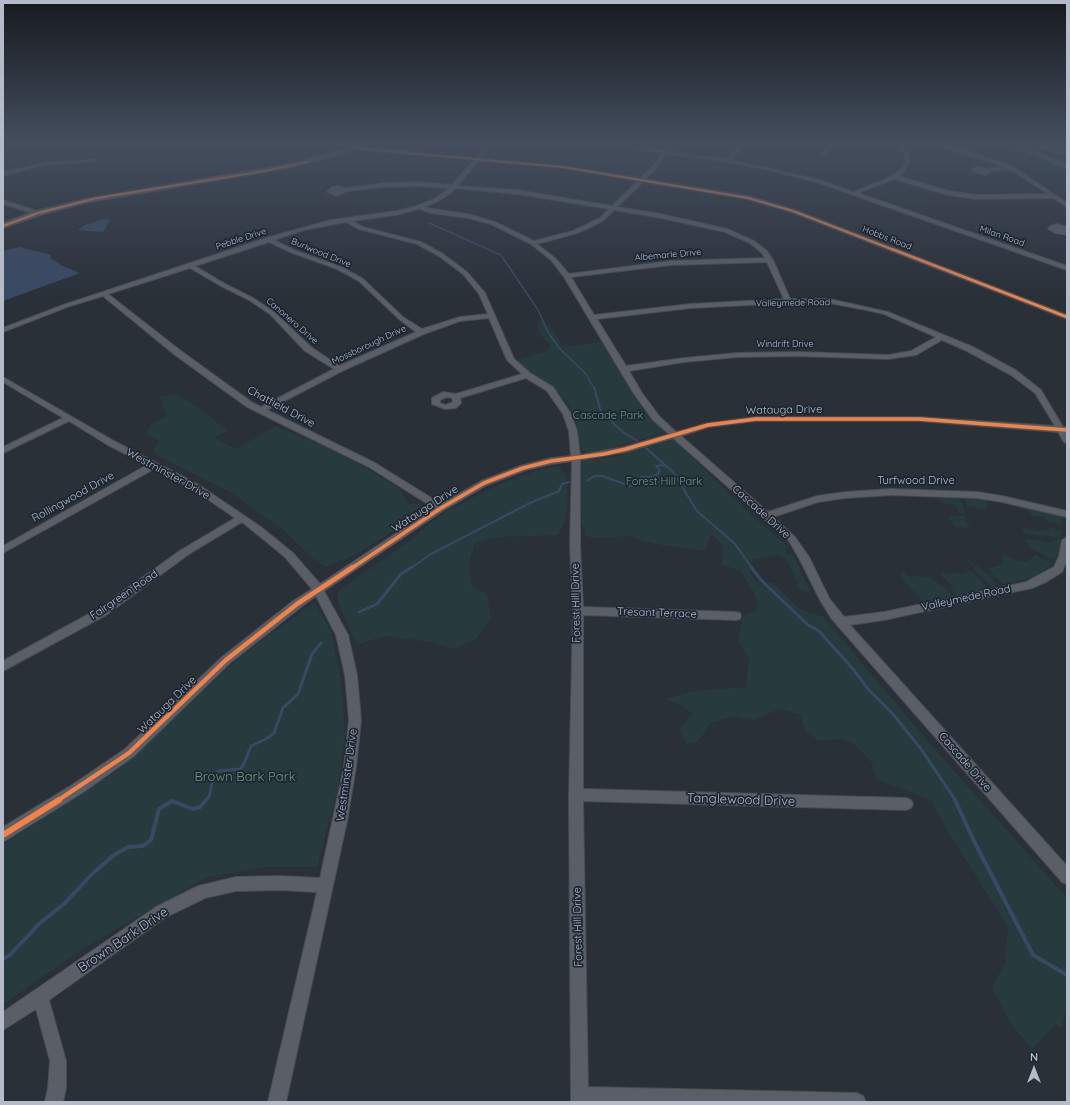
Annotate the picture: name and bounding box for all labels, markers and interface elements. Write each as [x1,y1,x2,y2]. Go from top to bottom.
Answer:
street label: Milan Road [978,223,1026,249]
street label: Hobbs Road [861,224,913,252]
street label: Pebble Drive [214,226,268,252]
street label: Burlwood Drive [289,236,353,270]
street label: Albemarle Drive [634,247,702,263]
street label: Canonero Drive [264,296,320,346]
street label: Valleymede Road [756,297,830,309]
street label: Mossborough Drive [330,323,408,367]
street label: Windrift Drive [756,339,814,349]
street label: Chatfield Drive [245,384,317,430]
street label: Watauga Drive [746,403,822,417]
park label: Cascade Park [573,409,643,423]
street label: Westminster Drive [124,446,212,502]
street label: Rollingwood Drive [29,469,117,525]
street label: Turfwood Drive [877,474,955,488]
park label: Forest Hill Park [626,475,702,489]
street label: Cascade Drive [729,482,793,542]
street label: Watauga Drive [389,483,461,535]
street label: Forest Hill Drive [569,563,583,643]
street label: Fairgreen Road [88,567,160,623]
street label: Valleymede Road [920,582,1012,614]
street label: Tresant Terrace [617,605,697,621]
street label: Watauga Drive [135,674,199,736]
street label: Westminster Drive [334,728,360,822]
street label: Cascade Drive [936,730,994,794]
park label: Brown Bark Park [194,769,296,785]
street label: Tanglewood Drive [687,790,795,810]
street label: Forest Hill Drive [571,887,585,967]
street label: Brown Bark Drive [75,904,171,976]
north arrow [1014,1049,1054,1089]
text: N [1030,1050,1038,1064]

